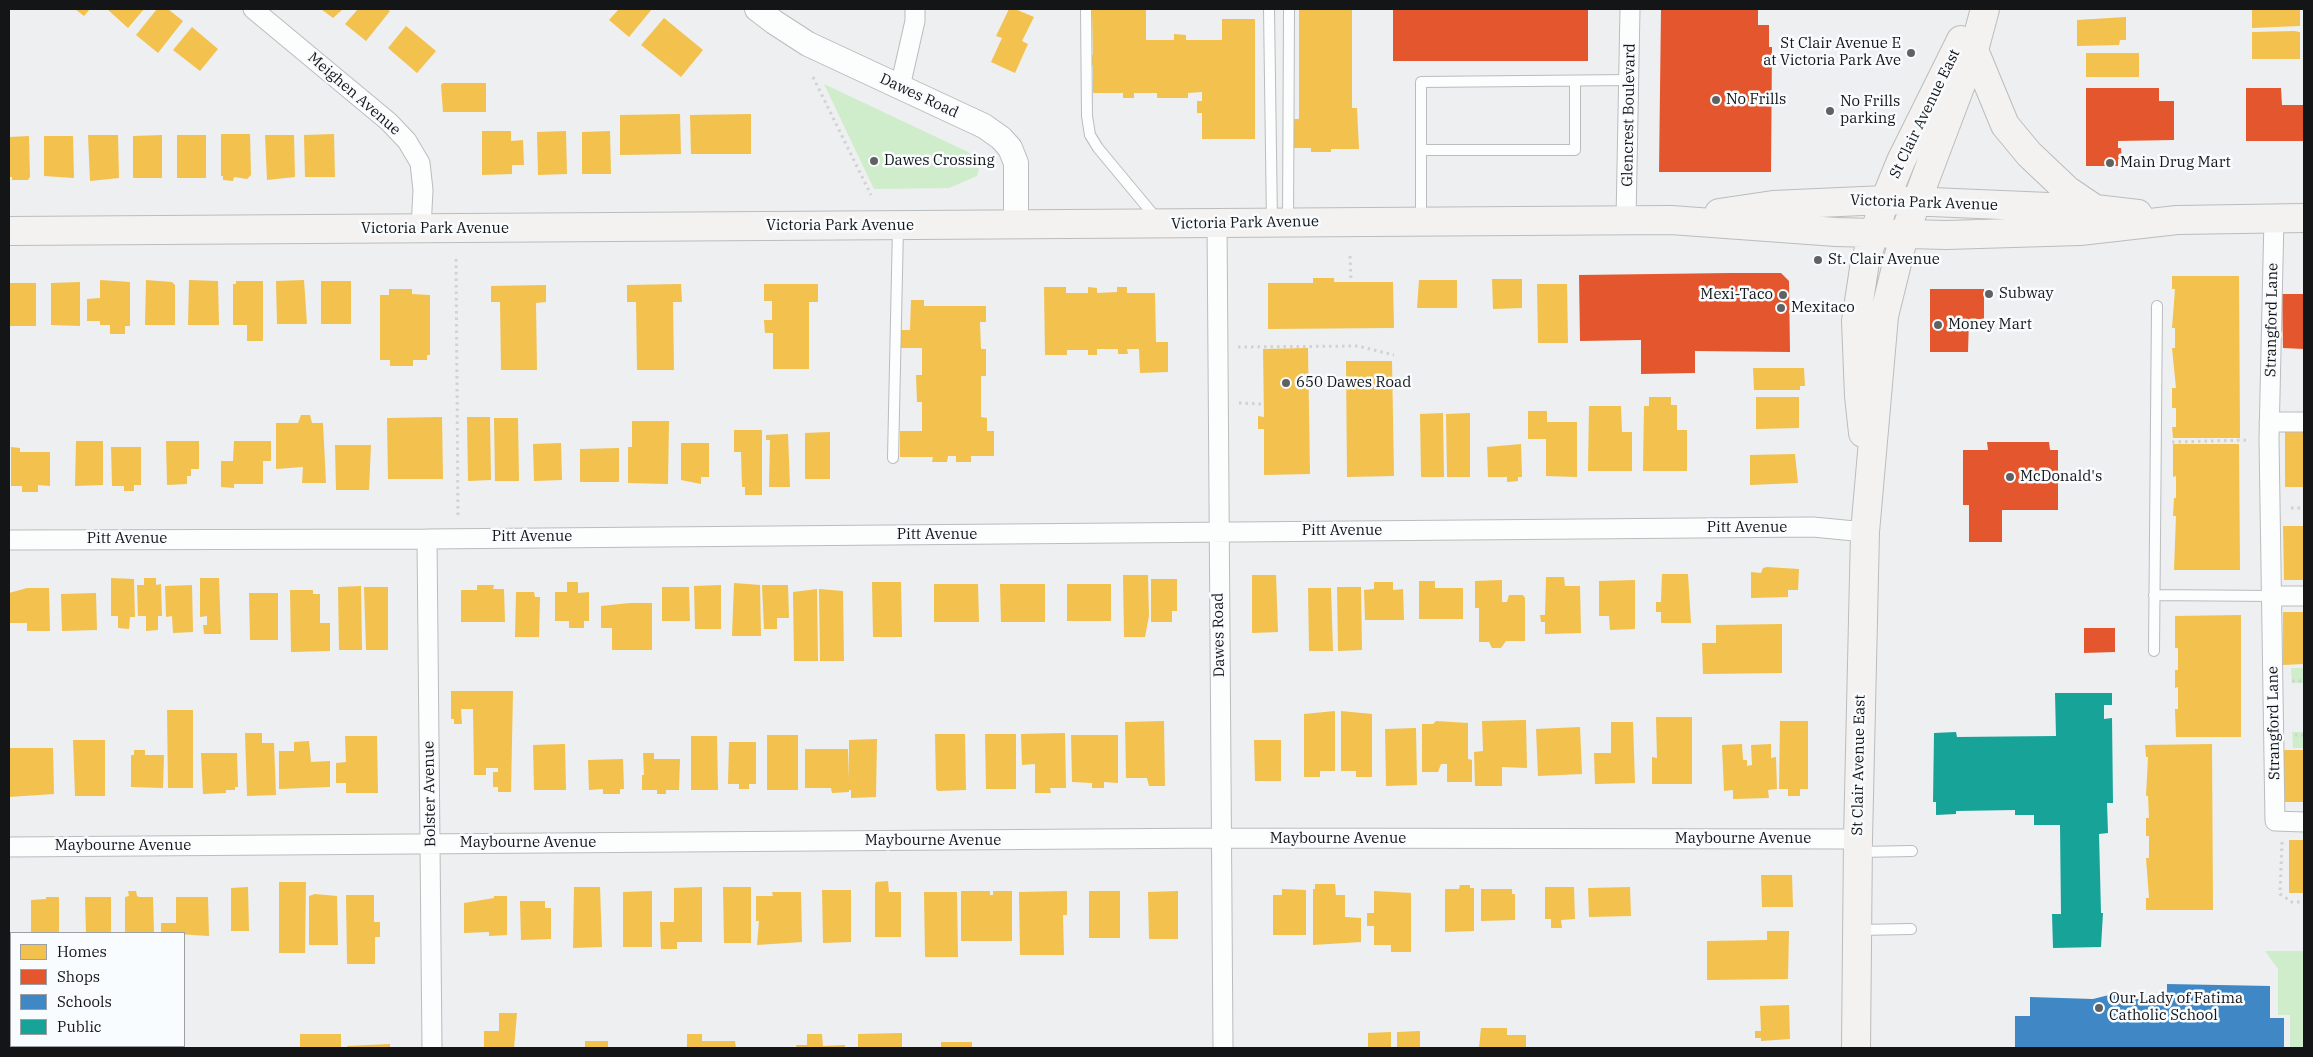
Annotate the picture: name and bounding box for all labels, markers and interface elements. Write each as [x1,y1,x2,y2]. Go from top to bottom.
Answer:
place label: St Clair Avenue E at Victoria Park Ave [1763,35,1901,70]
street label: Glencrest Boulevard [1619,43,1639,187]
street label: St Clair Avenue East [1886,47,1964,181]
marker: St Clair Avenue E at Victoria Park Ave [1905,47,1917,59]
street label: Meighen Avenue [304,49,404,139]
street label: Dawes Road [877,70,961,122]
place label: No Frills [1726,91,1786,109]
place label: No Frills parking [1840,93,1900,128]
marker: No Frills [1710,94,1722,106]
marker: No Frills parking [1824,105,1836,117]
place label: Dawes Crossing [884,152,995,170]
place label: Main Drug Mart [2120,154,2231,172]
marker: Dawes Crossing [868,155,880,167]
marker: Main Drug Mart [2104,157,2116,169]
street label: Victoria Park Avenue [1850,191,1998,215]
street label: Victoria Park Avenue [1171,213,1319,233]
street label: Victoria Park Avenue [766,217,914,235]
street label: Victoria Park Avenue [361,220,509,238]
place label: St. Clair Avenue [1828,251,1940,269]
marker: St. Clair Avenue [1812,254,1824,266]
street label: Strangford Lane [2262,263,2282,377]
place label: Subway [1999,285,2054,303]
place label: Mexi-Taco [1700,286,1773,304]
marker: Subway [1983,288,1995,300]
marker: Mexi-Taco [1777,289,1789,301]
place label: Mexitaco [1791,299,1855,317]
marker: Mexitaco [1775,302,1787,314]
place label: Money Mart [1948,316,2032,334]
marker: Money Mart [1932,319,1944,331]
place label: 650 Dawes Road [1296,374,1411,392]
marker: 650 Dawes Road [1280,377,1292,389]
place label: McDonald's [2020,468,2102,486]
marker: McDonald's [2004,471,2016,483]
street label: Pitt Avenue [1707,519,1787,537]
street label: Pitt Avenue [1302,522,1382,540]
street label: Pitt Avenue [897,526,977,544]
street label: Pitt Avenue [492,528,572,546]
street label: Pitt Avenue [87,530,167,548]
street label: Dawes Road [1209,592,1229,678]
street label: Strangford Lane [2264,666,2284,780]
street label: St Clair Avenue East [1849,694,1869,836]
street label: Bolster Avenue [420,741,440,847]
street label: Maybourne Avenue [1270,830,1406,848]
street label: Maybourne Avenue [1675,830,1811,848]
street label: Maybourne Avenue [865,832,1001,850]
street label: Maybourne Avenue [460,834,596,852]
street label: Maybourne Avenue [55,837,191,855]
legend [10,932,185,1047]
text: Homes [57,942,107,961]
text: Shops [57,967,100,986]
place label: Our Lady of Fatima Catholic School [2109,990,2243,1025]
text: Schools [57,992,112,1011]
marker: Our Lady of Fatima Catholic School [2093,1002,2105,1014]
text: Public [57,1017,102,1036]

